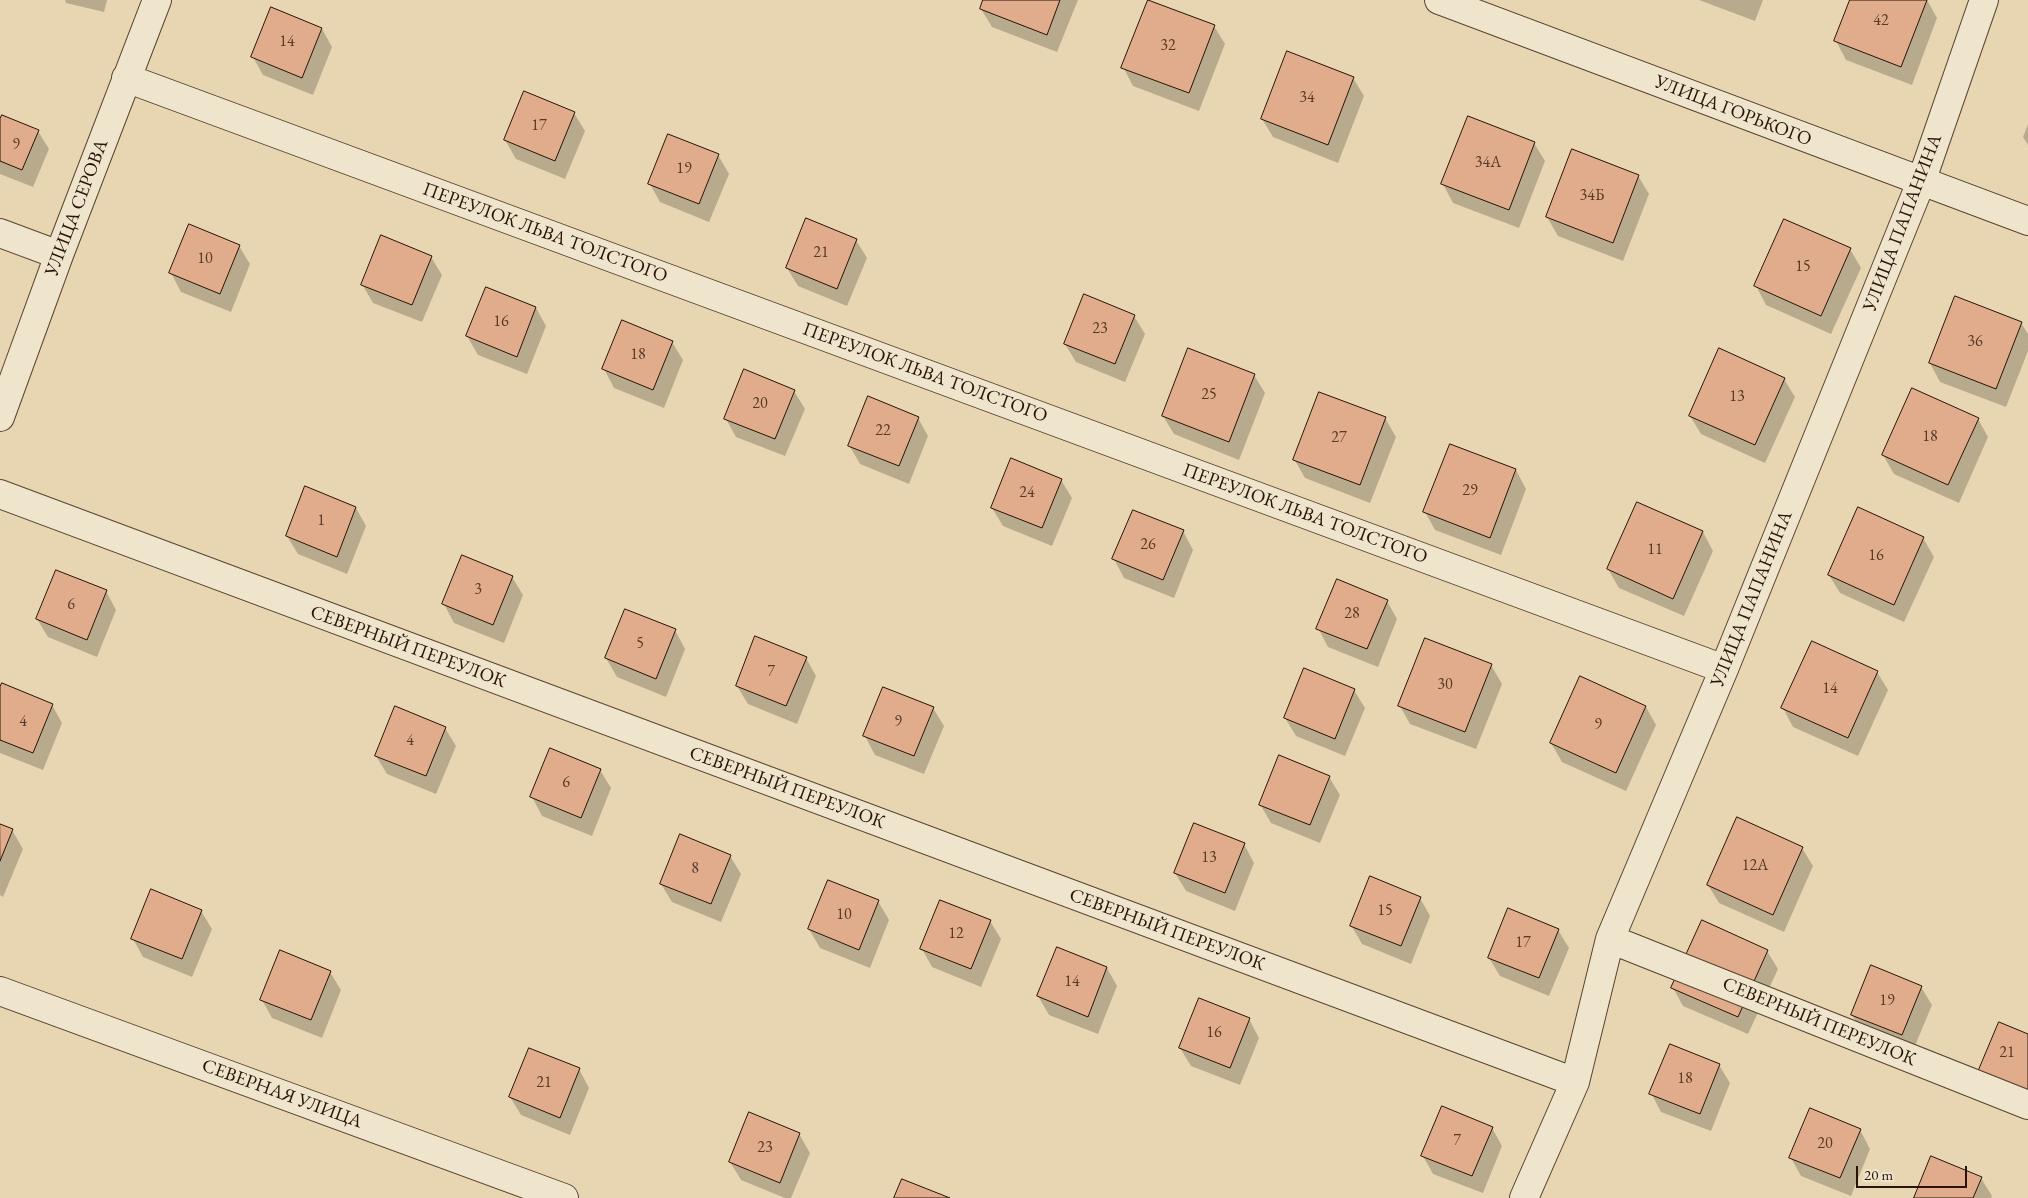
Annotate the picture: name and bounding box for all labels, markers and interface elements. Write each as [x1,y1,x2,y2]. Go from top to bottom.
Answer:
house number: 42 [1873,11,1889,31]
house number: 14 [279,32,295,52]
house number: 32 [1160,36,1176,56]
street label: УЛИЦА ГОРЬКОГО [1651,71,1815,151]
house number: 34 [1299,88,1315,108]
house number: 17 [531,116,547,136]
street label: УЛИЦА ПАПАНИНА [1859,131,1947,315]
house number: 9 [12,135,20,155]
street label: УЛИЦА СЕРОВА [40,136,114,280]
house number: 34А [1475,153,1501,173]
house number: 19 [676,159,692,179]
street label: ПЕРЕУЛОК ЛЬВА ТОЛСТОГО [419,178,671,288]
house number: 34Б [1580,186,1604,206]
house number: 21 [813,243,829,263]
house number: 10 [197,249,213,269]
house number: 15 [1795,257,1811,277]
house number: 16 [493,312,509,332]
street label: ПЕРЕУЛОК ЛЬВА ТОЛСТОГО [799,318,1051,428]
house number: 23 [1092,319,1108,339]
house number: 36 [1967,332,1983,352]
house number: 18 [630,345,646,365]
house number: 25 [1201,385,1217,405]
house number: 13 [1729,387,1745,407]
house number: 20 [752,394,768,414]
house number: 22 [875,421,891,441]
house number: 18 [1922,427,1938,447]
house number: 27 [1331,428,1347,448]
street label: ПЕРЕУЛОК ЛЬВА ТОЛСТОГО [1179,459,1431,569]
house number: 29 [1462,481,1478,501]
house number: 24 [1019,483,1035,503]
street label: УЛИЦА ПАПАНИНА [1706,507,1798,691]
house number: 1 [317,511,325,531]
house number: 26 [1140,535,1156,555]
house number: 11 [1647,540,1663,560]
house number: 16 [1868,546,1884,566]
house number: 3 [474,580,482,600]
house number: 6 [67,595,75,615]
street label: СЕВЕРНЫЙ ПЕРЕУЛОК [307,601,509,693]
house number: 28 [1344,604,1360,624]
house number: 5 [636,634,644,654]
house number: 7 [767,662,775,682]
house number: 30 [1437,675,1453,695]
house number: 14 [1822,679,1838,699]
house number: 4 [19,712,27,732]
house number: 9 [894,712,902,732]
house number: 9 [1594,715,1602,735]
house number: 4 [406,731,414,751]
street label: СЕВЕРНЫЙ ПЕРЕУЛОК [686,742,888,834]
house number: 6 [562,773,570,793]
house number: 13 [1201,848,1217,868]
house number: 12А [1742,856,1768,876]
house number: 8 [691,859,699,879]
street label: СЕВЕРНЫЙ ПЕРЕУЛОК [1066,884,1268,976]
house number: 15 [1377,901,1393,921]
house number: 10 [836,905,852,925]
house number: 12 [948,924,964,944]
house number: 17 [1515,933,1531,953]
house number: 14 [1064,972,1080,992]
street label: СЕВЕРНЫЙ ПЕРЕУЛОК [1719,973,1919,1071]
house number: 19 [1879,991,1895,1011]
house number: 16 [1206,1023,1222,1043]
house number: 21 [1999,1043,2015,1063]
street label: СЕВЕРНАЯ УЛИЦА [199,1054,365,1134]
house number: 18 [1677,1069,1693,1089]
house number: 21 [536,1073,552,1093]
house number: 7 [1453,1131,1461,1151]
house number: 20 [1817,1134,1833,1154]
house number: 23 [757,1138,773,1158]
scale bar [1858,1156,1969,1188]
text: 20 m [1864,1165,1893,1184]

